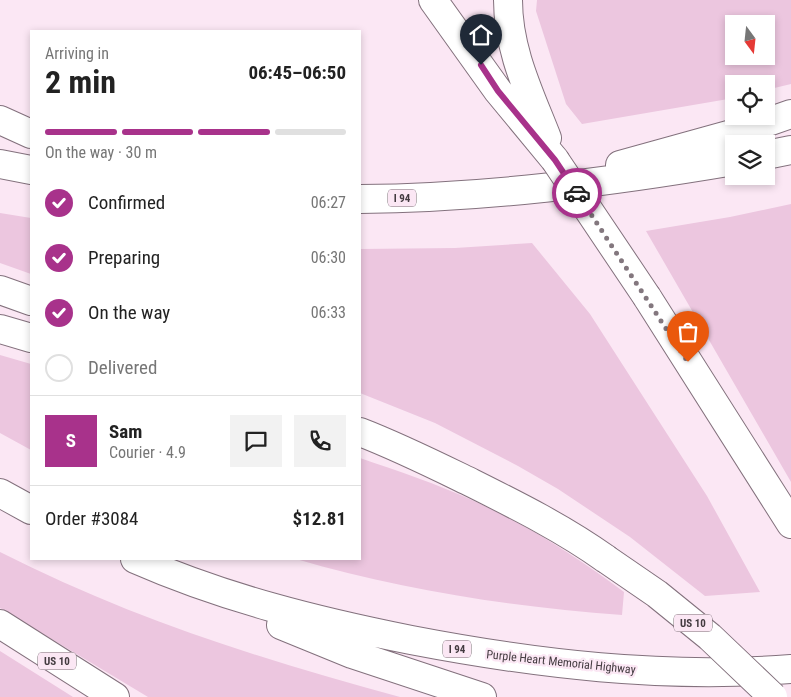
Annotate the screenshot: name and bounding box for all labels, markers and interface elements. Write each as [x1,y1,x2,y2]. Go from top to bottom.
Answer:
pin [460,14,502,65]
north arrow [725,15,775,65]
map controls [725,15,775,185]
icon: home [467,21,495,49]
text: Arriving in [45,44,109,63]
text: 06:45–06:50 [248,61,346,84]
text: 2 min [45,63,116,101]
button: locate [725,75,775,125]
button: layers [725,135,775,185]
text: On the way · 30 m [45,143,157,162]
courier [552,168,602,218]
icon: car [563,179,591,207]
icon: check [45,189,73,217]
road number: I 94 [388,190,416,207]
text: Confirmed [88,191,165,214]
text: 06:27 [311,193,346,212]
icon: check [45,244,73,272]
text: Preparing [88,246,160,269]
text: 06:30 [311,248,346,267]
icon: check [45,299,73,327]
text: On the way [88,301,170,324]
text: 06:33 [311,303,346,322]
pin [667,311,709,362]
icon: bag [674,318,702,346]
text: Delivered [88,356,157,379]
button: chat [230,415,282,467]
button: phone [294,415,346,467]
text: Sam [109,420,142,443]
text: S [66,429,76,452]
text: Courier · 4.9 [109,443,186,462]
text: Order #3084 [45,507,138,530]
text: $12.81 [292,507,346,530]
road number: US 10 [674,614,712,632]
road number: I 94 [443,641,471,658]
street label: Purple Heart Memorial Highway [486,647,636,677]
road number: US 10 [38,652,76,669]

